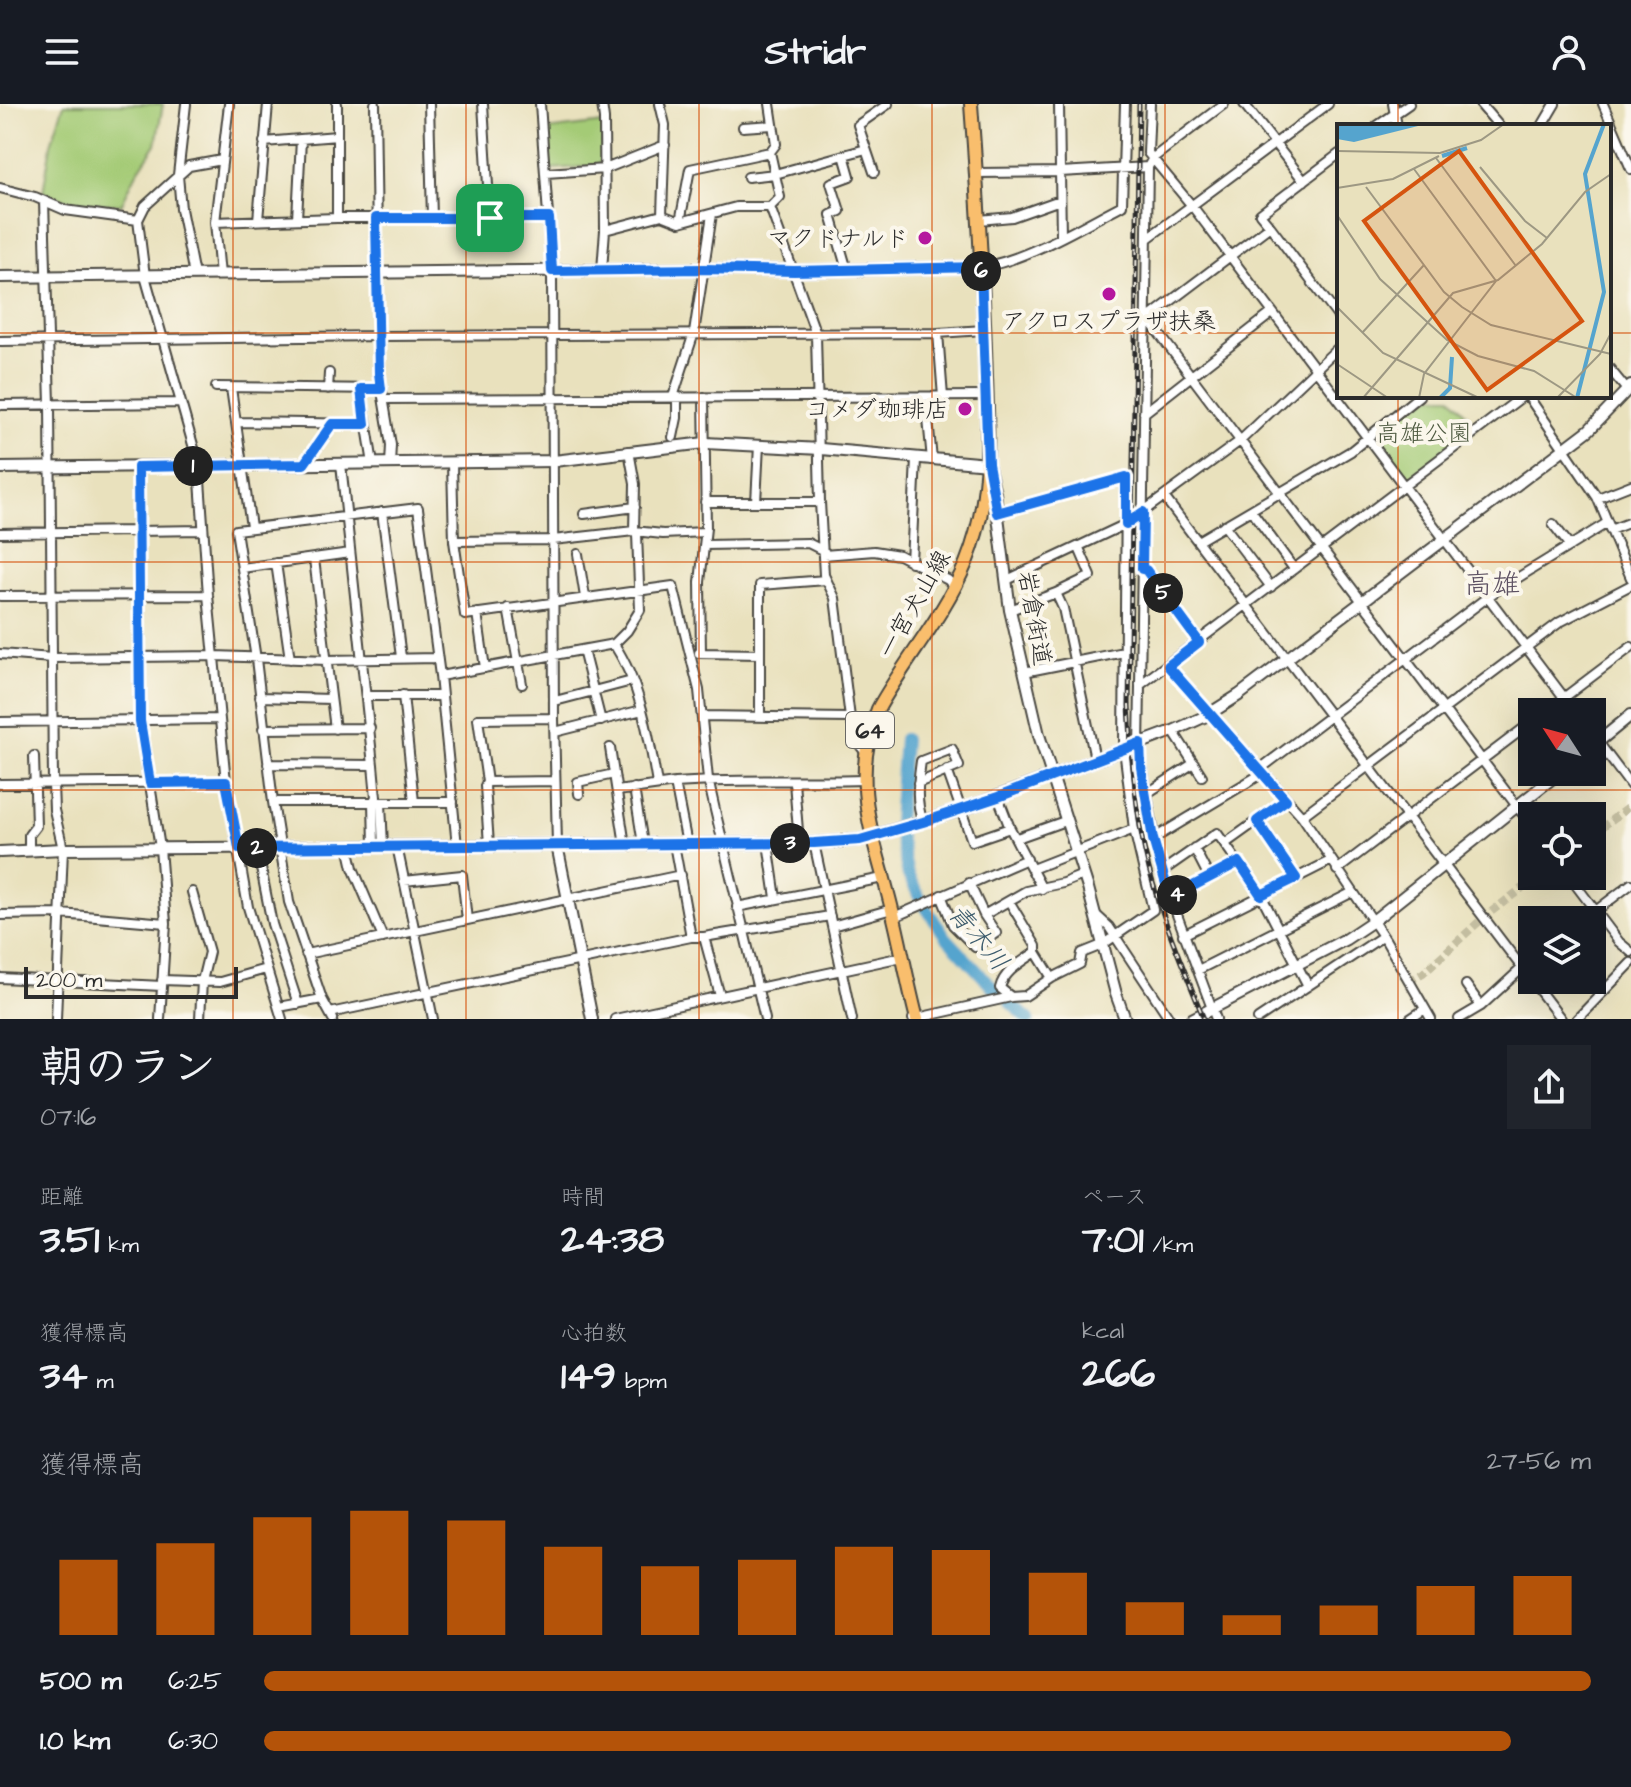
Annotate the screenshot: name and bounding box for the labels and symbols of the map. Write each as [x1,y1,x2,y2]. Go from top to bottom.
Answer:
inset map [1337,124,1611,398]
pin [456,184,524,252]
place label: マクドナルド [767,222,909,256]
marker: マクドナルド [916,229,934,247]
pin: 6 [961,251,1001,291]
marker: アクロスプラザ扶桑 [1100,285,1118,303]
place label: アクロスプラザ扶桑 [1002,305,1216,339]
place label: コメダ珈琲店 [805,393,949,427]
marker: コメダ珈琲店 [956,400,974,418]
park label: 高雄公園 [1376,417,1472,451]
pin: 1 [173,446,213,486]
street label: 一宮犬山線 [870,544,960,665]
district label: 高雄 [1464,565,1520,604]
street label: 岩倉街道 [1009,568,1059,668]
pin: 5 [1143,573,1183,613]
north arrow [1518,698,1606,786]
road number: 64 [846,712,894,748]
pin: 3 [770,823,810,863]
pin: 2 [237,828,277,868]
pin: 4 [1157,875,1197,915]
water label: 青木川 [939,896,1017,979]
scale bar [24,963,238,999]

